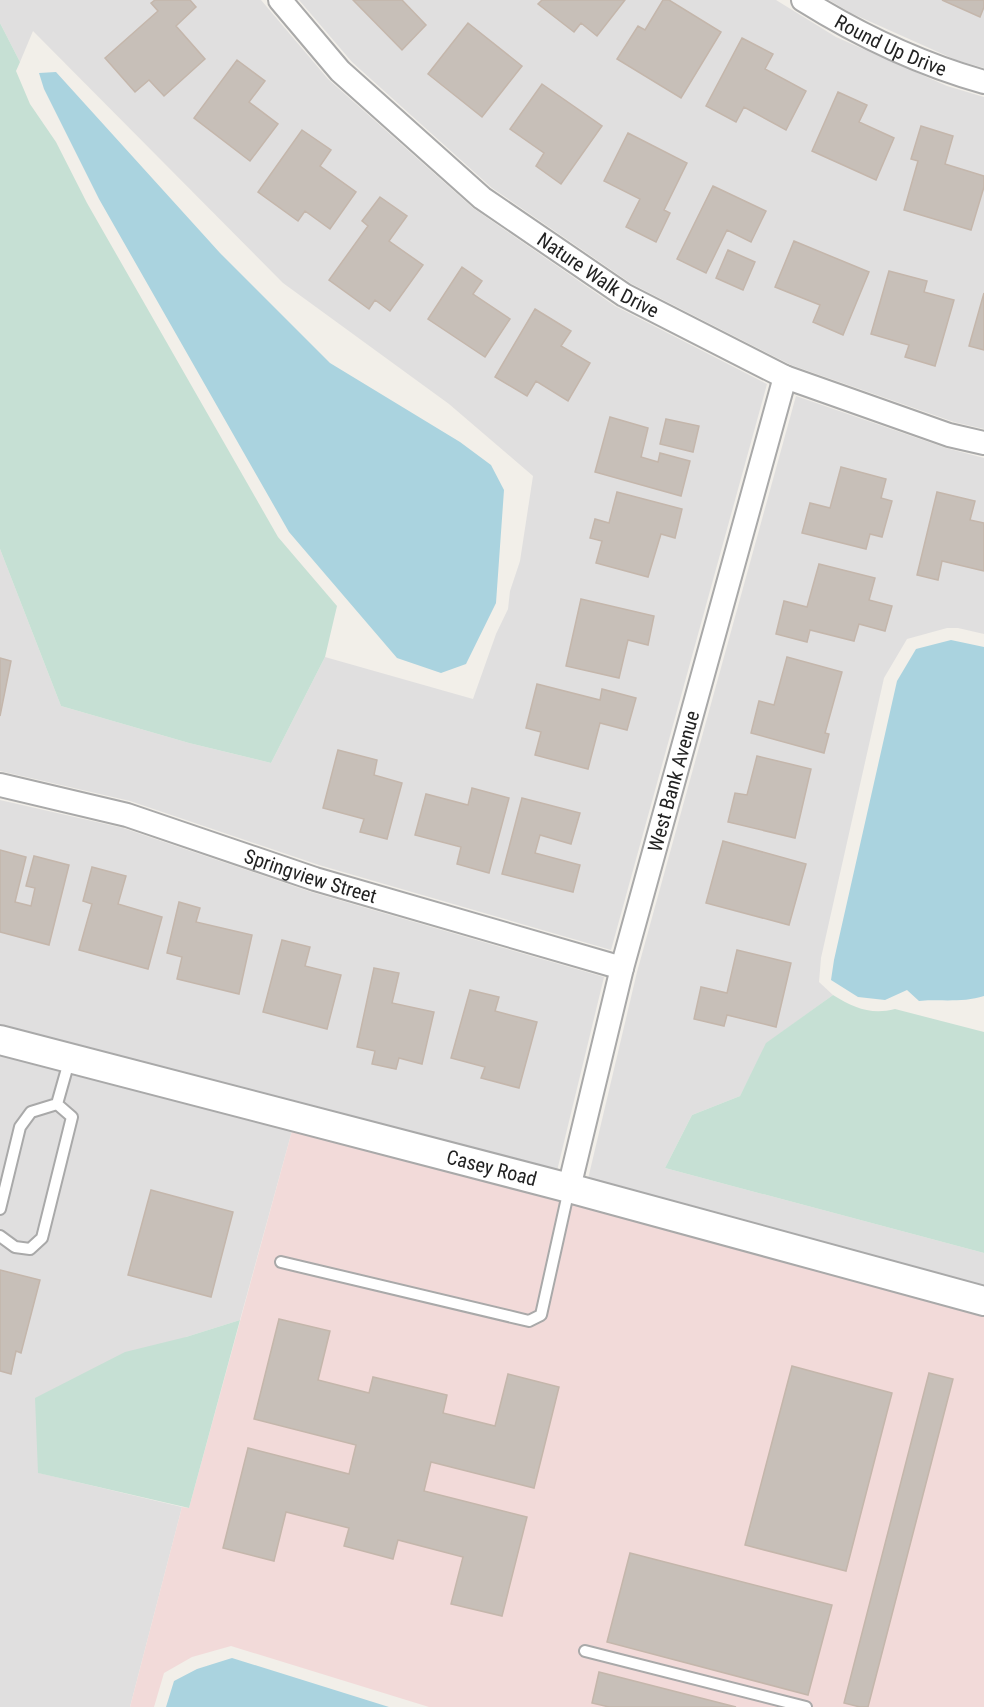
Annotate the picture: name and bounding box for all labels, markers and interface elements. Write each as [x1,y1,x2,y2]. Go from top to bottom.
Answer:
street label: Round Up Drive [831,9,950,81]
street label: Nature Walk Drive [533,227,663,323]
street label: West Bank Avenue [643,708,704,855]
street label: Springview Street [241,844,380,908]
street label: Casey Road [444,1145,539,1191]

